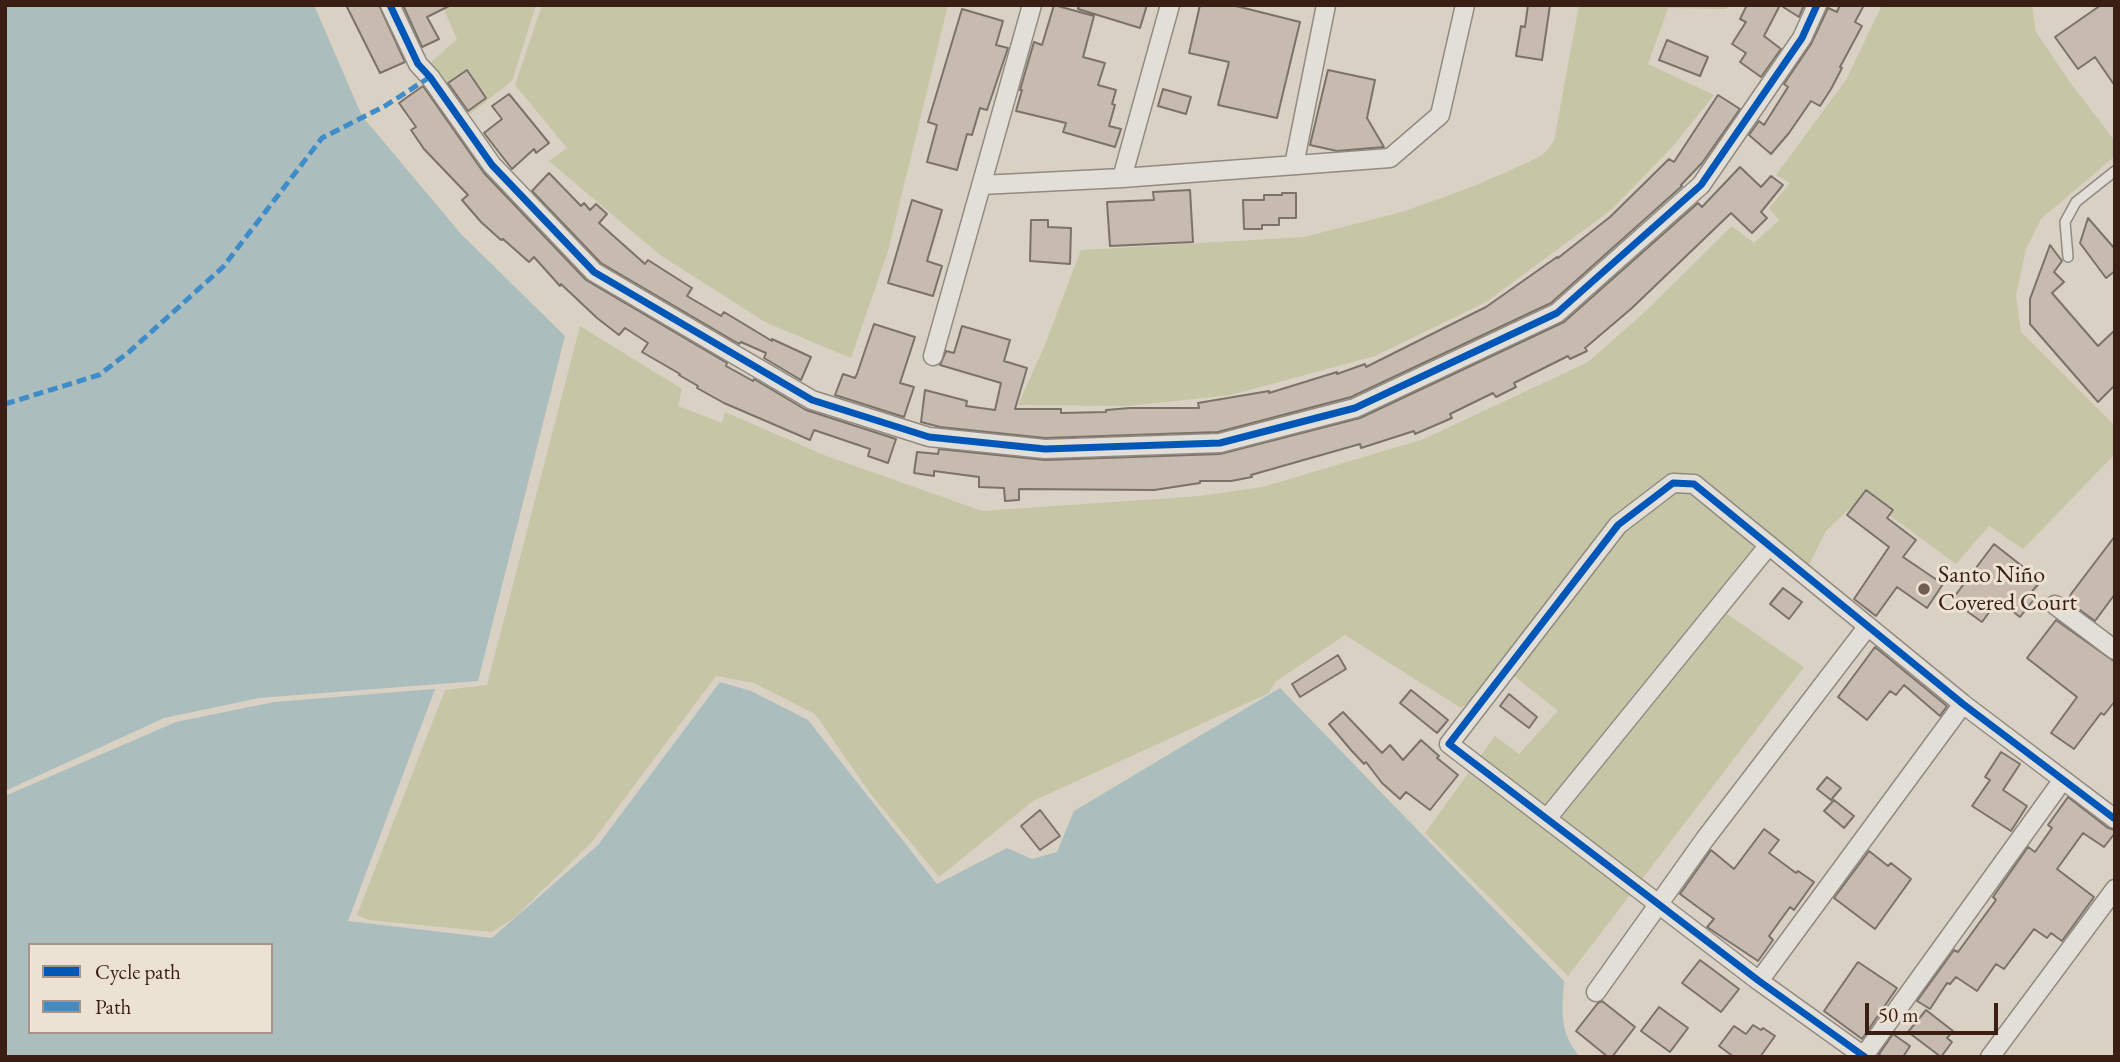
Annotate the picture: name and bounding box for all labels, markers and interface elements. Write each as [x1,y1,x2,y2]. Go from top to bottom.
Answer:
place label: Santo Niño Covered Court [1938,561,2077,617]
marker: Santo Niño Covered Court [1916,581,1932,597]
legend [28,943,273,1034]
text: Cycle path [95,958,181,985]
scale bar [1868,988,2001,1032]
text: Path [95,993,131,1020]
text: 50 m [1878,1001,1919,1028]

